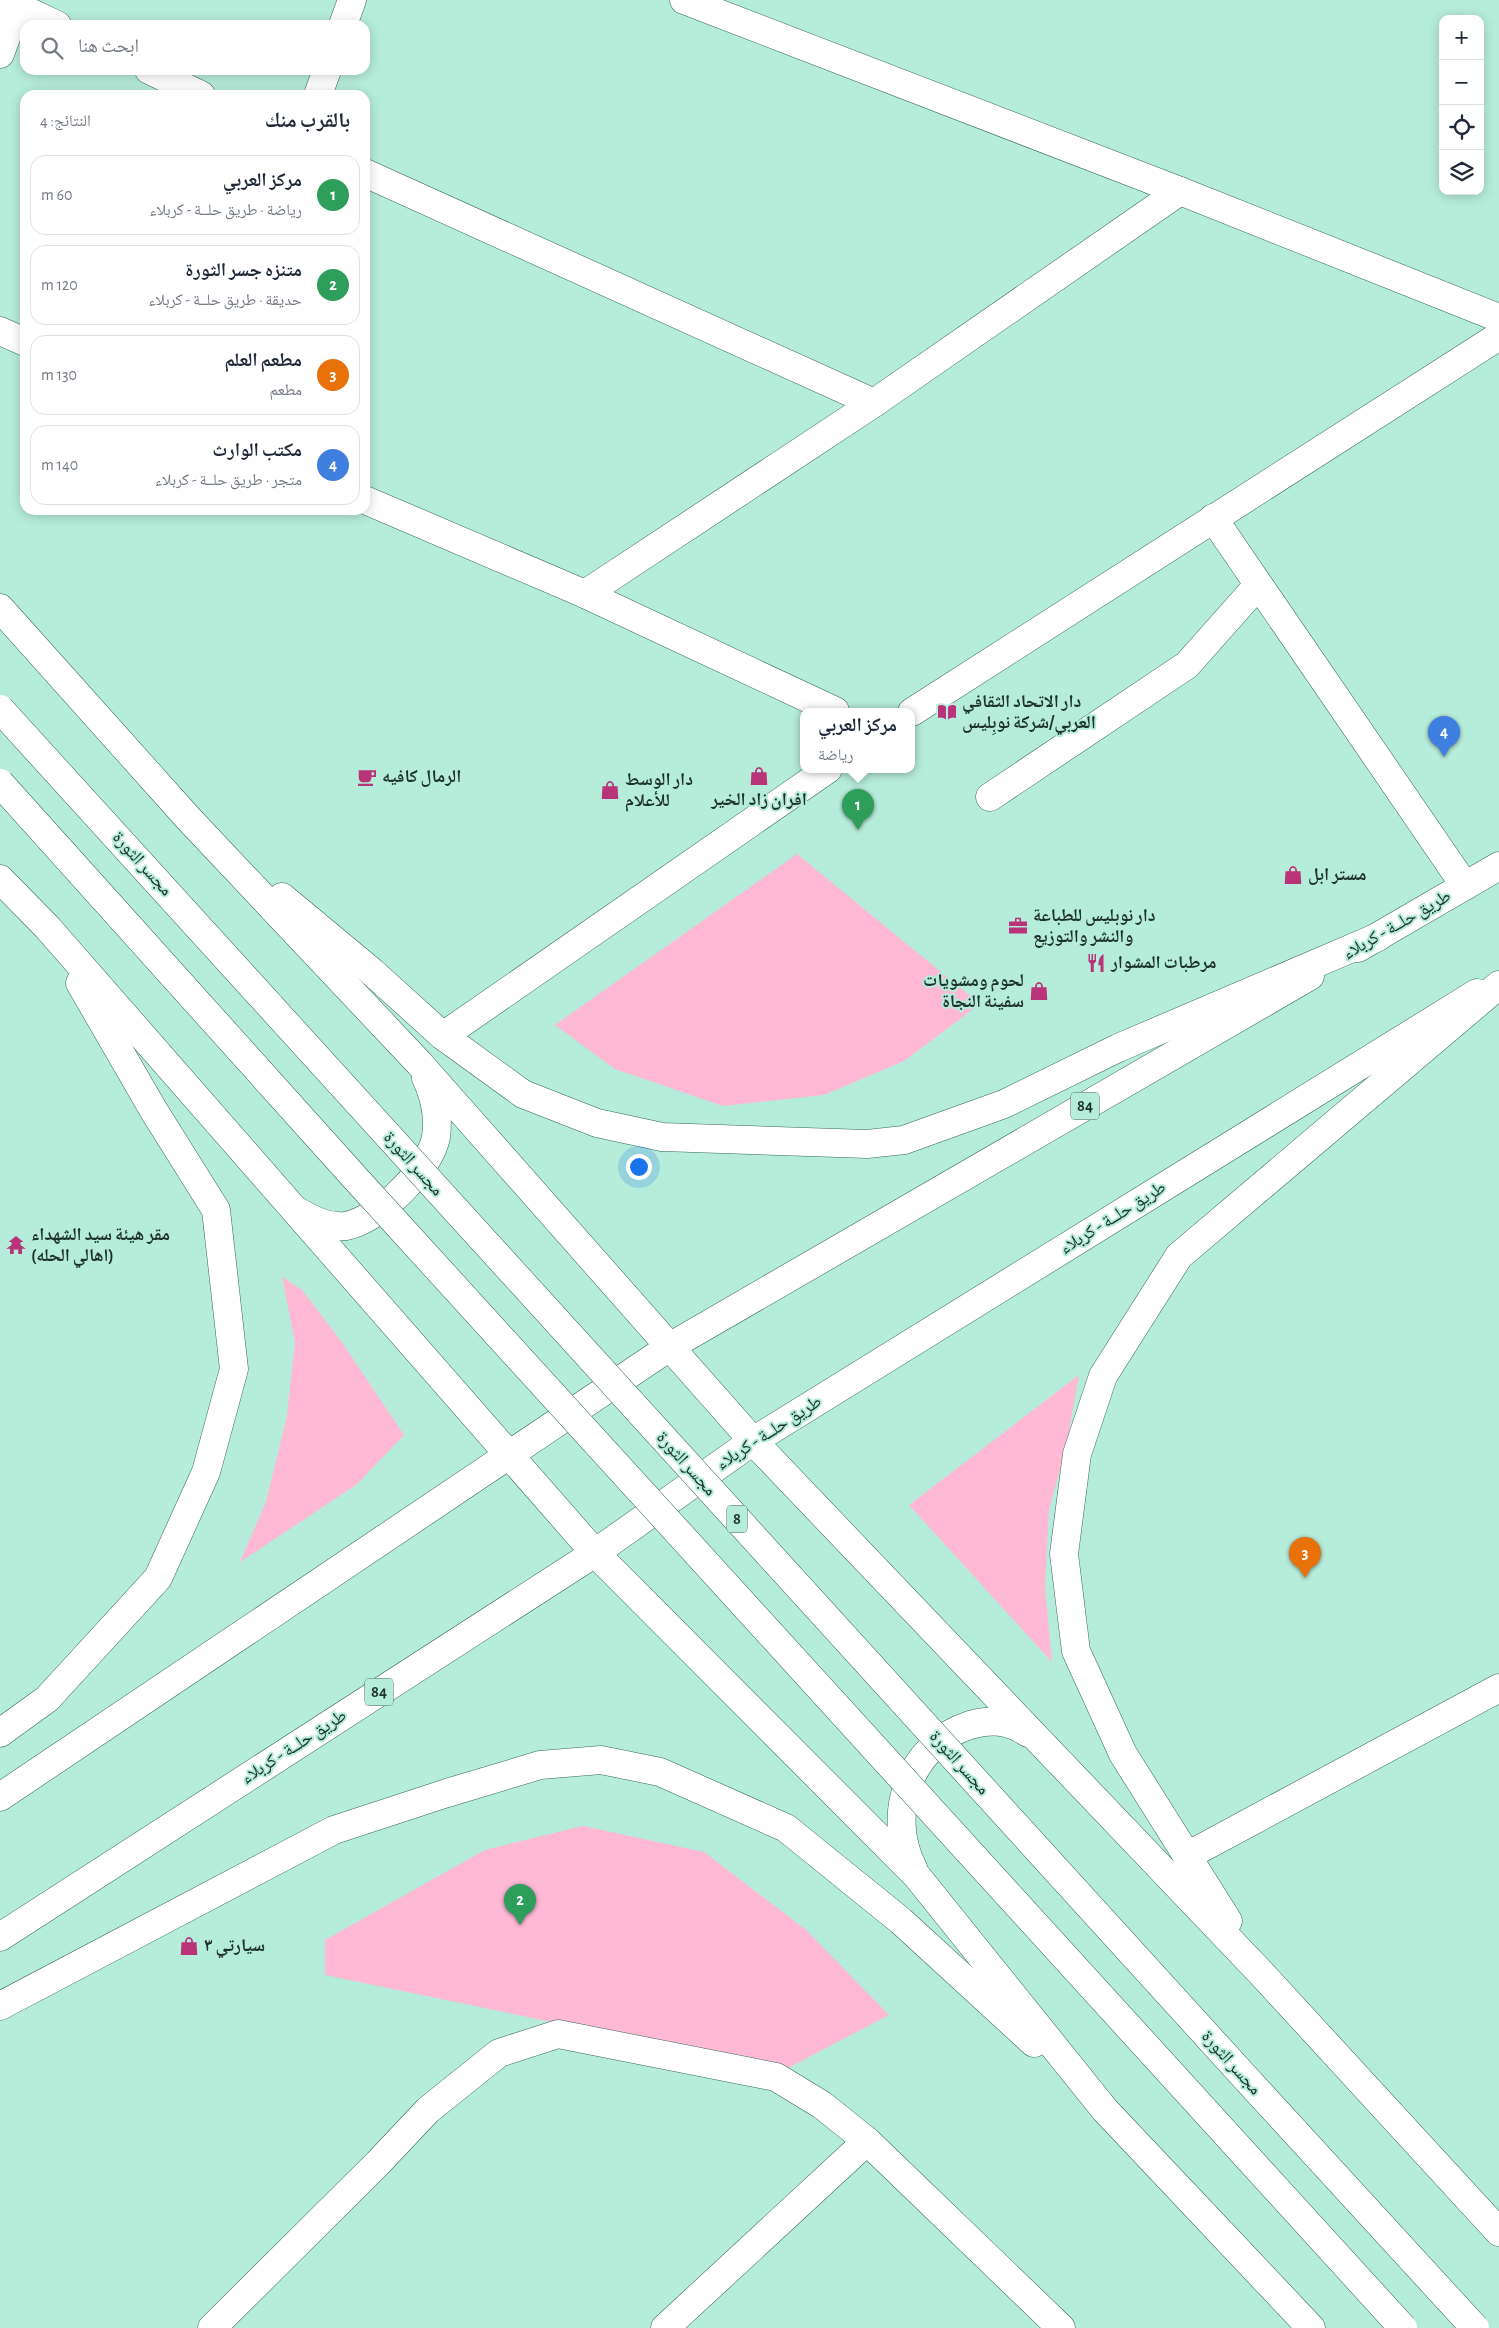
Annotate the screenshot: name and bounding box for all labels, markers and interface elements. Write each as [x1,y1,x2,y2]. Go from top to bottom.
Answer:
map controls [1439,15,1484,195]
button: + [1439,15,1484,60]
search box [20,20,370,75]
icon: search [38,34,66,62]
text: ابحث هنا [78,37,139,56]
button: − [1439,60,1484,105]
button: locate [1439,105,1484,150]
text: بالقرب منك [265,110,350,131]
text: النتائج: 4 [40,113,91,129]
button: layers [1439,150,1484,195]
text: مركز العربي [223,171,302,190]
text: 60 m [41,187,72,203]
text: 1 [330,187,336,203]
text: رياضة · طريق حلــة - كربلاء [150,202,302,218]
text: متنزه جسر الثورة [185,261,302,280]
text: 120 m [41,277,78,293]
text: 2 [329,277,337,293]
text: حديقة · طريق حلــة - كربلاء [148,292,302,308]
text: مطعم العلم [224,351,302,370]
text: 130 m [41,367,77,383]
text: 3 [330,367,336,383]
text: مطعم [270,382,302,398]
text: مكتب الوارث [212,441,302,460]
text: 140 m [41,457,78,473]
text: 4 [329,457,337,473]
text: متجر · طريق حلــة - كربلاء [155,472,302,488]
place label: دار الاتحاد الثقافي العربي/شركة نوبِليس [962,693,1096,736]
library icon: دار الاتحاد الثقافي العربي/شركة نوبِليس [936,701,958,723]
popup [800,708,915,773]
text: مركز العربي [818,716,897,735]
pin: 4 [1428,716,1460,757]
text: رياضة [818,747,853,763]
shop icon: افران زاد الخير [748,765,770,787]
cafe icon: الرمال كافيه [356,766,378,788]
place label: الرمال كافيه [382,768,461,787]
place label: دار الوسط للأعلام [625,771,693,812]
shop icon: دار الوسط للأعلام [599,779,621,801]
pin: 1 [842,789,874,830]
place label: افران زاد الخير [710,791,807,810]
street label: مجسر الثورة [109,828,175,900]
shop icon: مستر ابل [1282,864,1304,886]
place label: مستر ابل [1308,866,1367,885]
street label: طريق حلــة - كربلاء [1340,887,1455,964]
place label: دار نوبليس للطباعة والنشر والتوزيع [1033,907,1156,948]
office icon: دار نوبليس للطباعة والنشر والتوزيع [1007,915,1029,937]
restaurant icon: مرطبات المشوار [1085,952,1107,974]
place label: مرطبات المشوار [1110,954,1216,973]
place label: لحوم ومشويات سفينة النجاة [923,972,1024,1011]
shop icon: لحوم ومشويات سفينة النجاة [1028,980,1050,1002]
road number: 84 [1071,1092,1099,1120]
street label: مجسر الثورة [380,1128,446,1200]
your location [626,1154,652,1180]
street label: طريق حلــة - كربلاء [1057,1178,1170,1259]
place label: مقر هيئة سيد الشهداء (اهالي الحله) [31,1226,170,1269]
temple icon: مقر هيئة سيد الشهداء (اهالي الحله) [5,1234,27,1256]
street label: طريق حلــة - كربلاء [713,1392,825,1474]
street label: مجسر الثورة [653,1428,719,1500]
road number: 8 [727,1506,747,1532]
pin: 3 [1289,1537,1321,1578]
road number: 84 [365,1678,393,1705]
street label: طريق حلــة - كربلاء [238,1706,350,1788]
street label: مجسر الثورة [926,1727,992,1799]
pin: 2 [504,1884,536,1925]
shop icon: سيارتي ٣ [178,1935,200,1957]
place label: سيارتي ٣ [204,1937,265,1959]
street label: مجسر الثورة [1198,2027,1264,2099]

